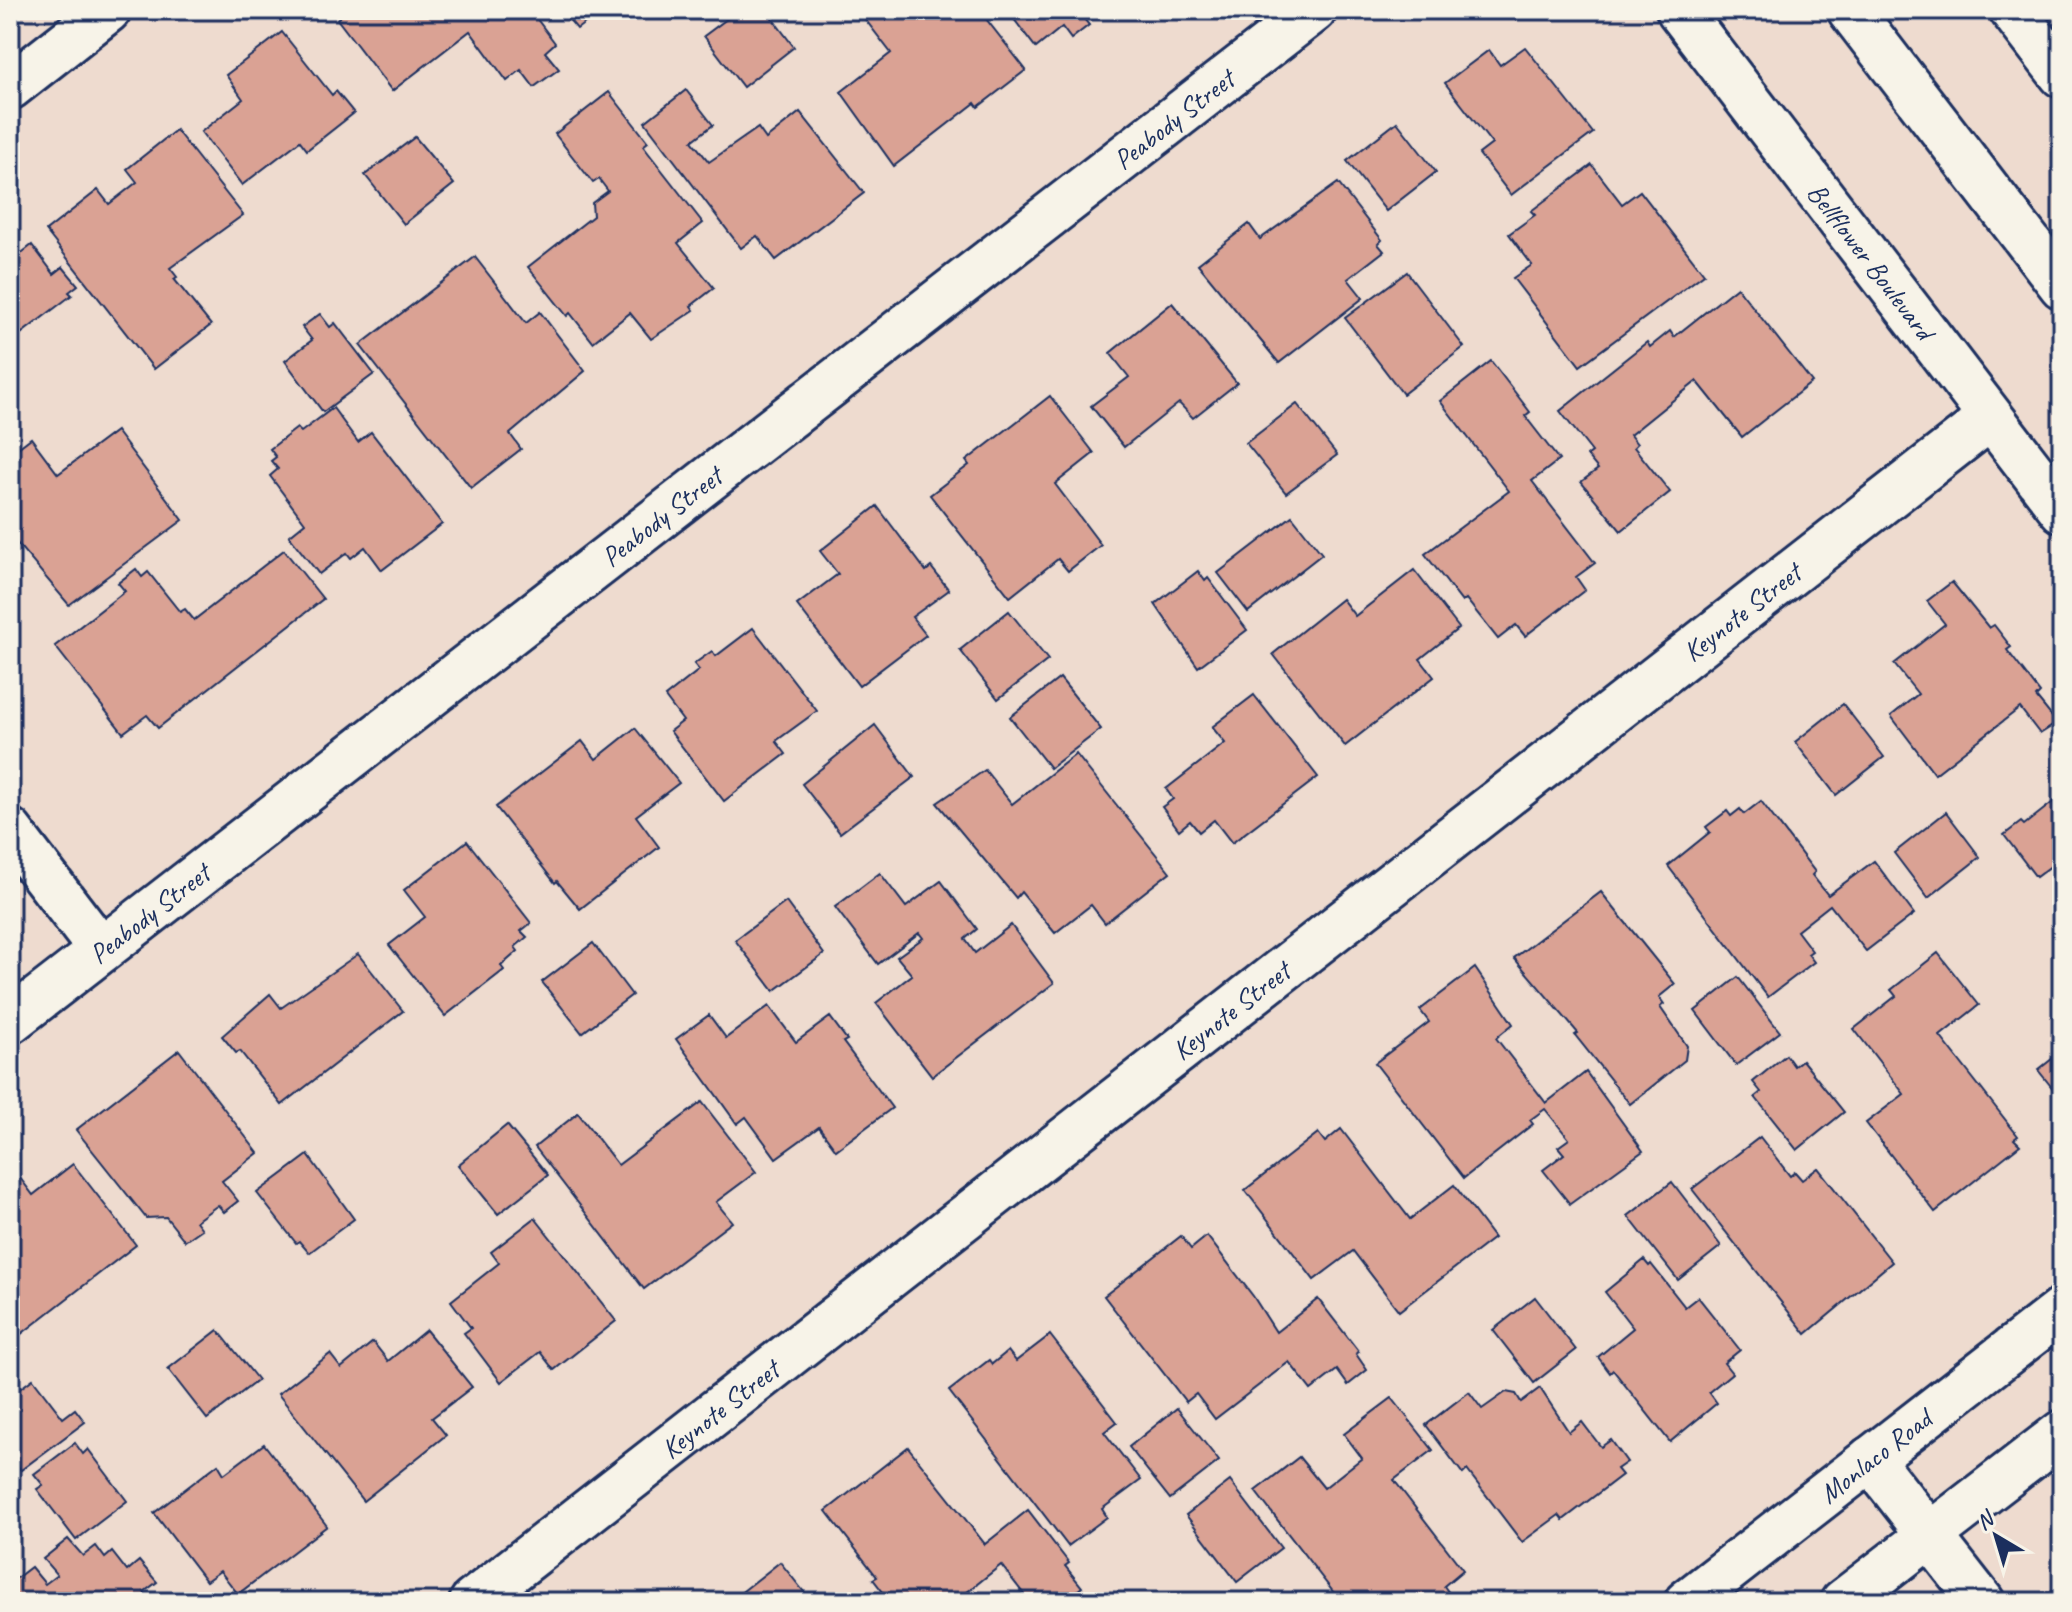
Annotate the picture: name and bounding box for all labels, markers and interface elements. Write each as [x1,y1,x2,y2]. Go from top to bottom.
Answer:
street label: Peabody Street [1106,59,1244,177]
street label: Bellflower Boulevard [1800,176,1944,350]
street label: Peabody Street [594,457,732,574]
street label: Keynote Street [1676,553,1811,669]
street label: Peabody Street [82,854,220,971]
street label: Keynote Street [1165,952,1300,1068]
street label: Keynote Street [654,1350,789,1466]
street label: Monlaco Road [1812,1399,1941,1511]
north arrow [1956,1496,2036,1576]
text: N [1970,1504,2001,1536]

